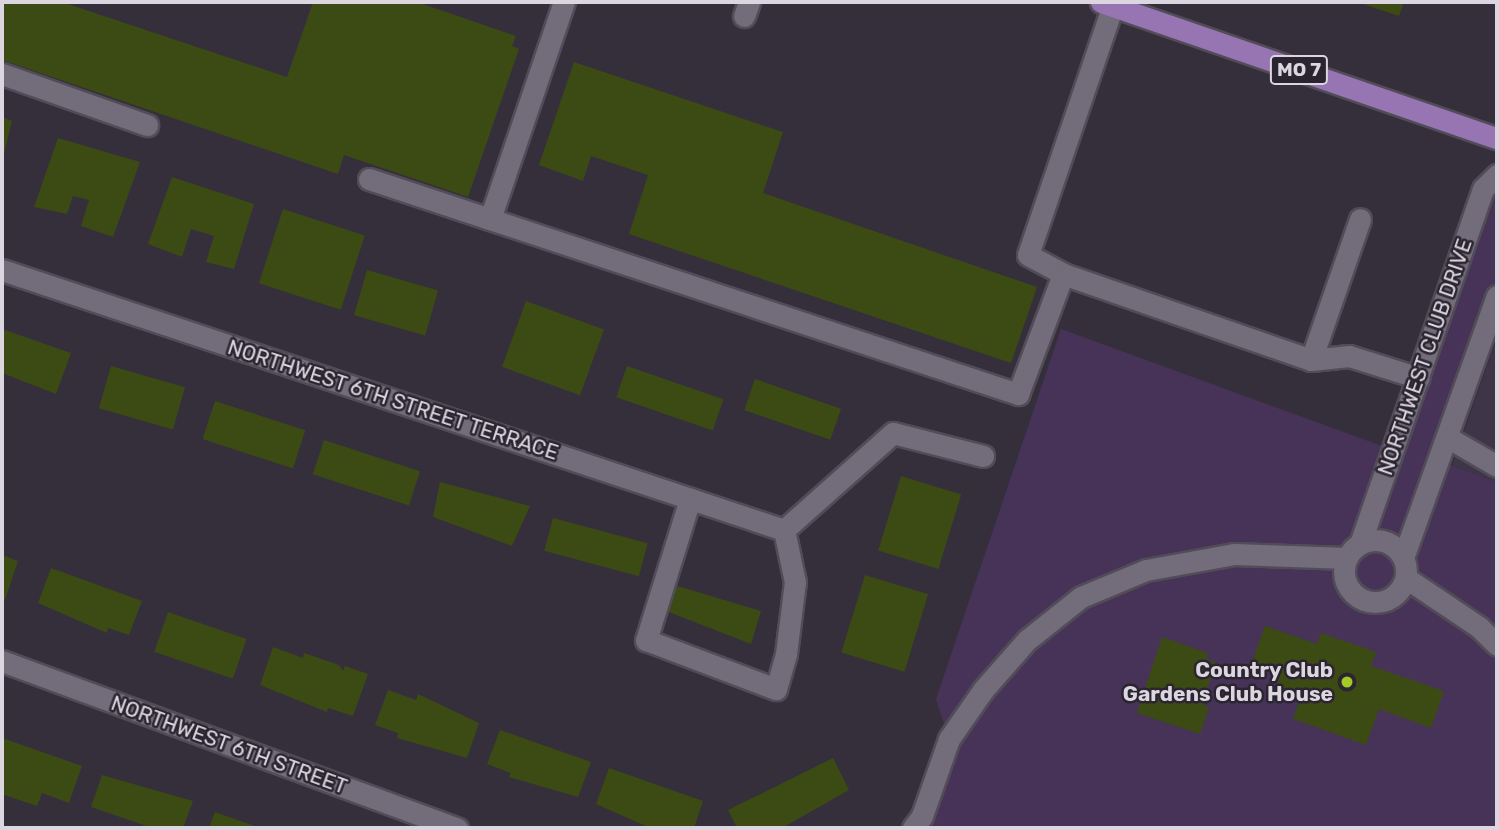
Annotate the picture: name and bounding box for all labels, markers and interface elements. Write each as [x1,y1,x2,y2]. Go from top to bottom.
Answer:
road number: MO 7 [1269,54,1329,86]
street label: NORTHWEST CLUB DRIVE [1373,235,1477,479]
street label: NORTHWEST 6TH STREET TERRACE [224,334,562,466]
place label: Country Club Gardens Club House [1123,657,1333,707]
marker: Country Club Gardens Club House [1339,674,1355,690]
street label: NORTHWEST 6TH STREET [107,690,351,800]

